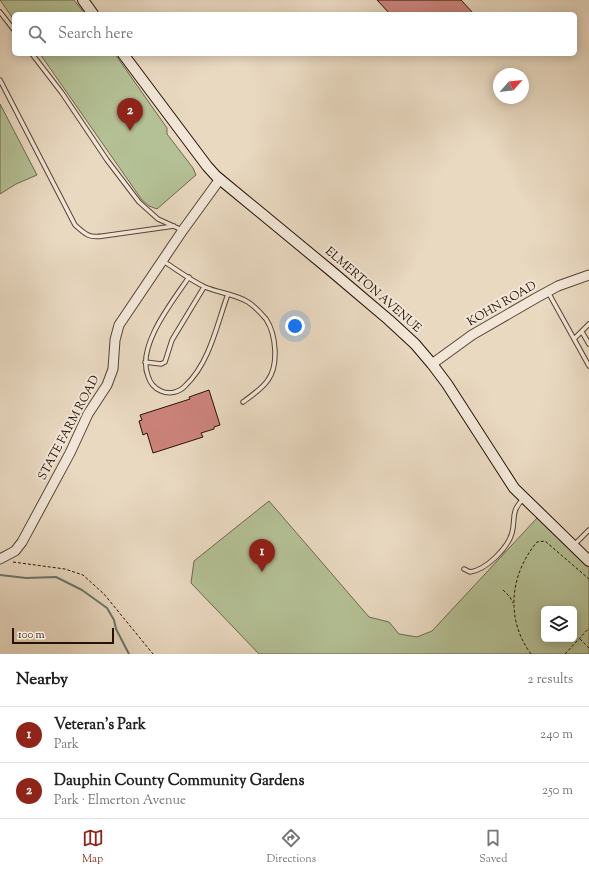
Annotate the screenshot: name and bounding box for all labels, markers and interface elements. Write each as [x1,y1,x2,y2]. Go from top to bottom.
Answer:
search box [12,12,577,56]
icon: search [26,23,48,45]
text: Search here [58,24,133,45]
north arrow [493,68,529,104]
pin: 2 [117,98,143,131]
street label: ELMERTON AVENUE [321,243,426,337]
street label: KOHN ROAD [464,277,540,331]
your location [285,316,305,336]
street label: STATE FARM ROAD [34,372,104,484]
pin: 1 [249,539,275,572]
map controls [541,606,577,642]
button: layers [541,606,577,642]
scale bar [12,626,114,645]
text: 100 m [18,627,45,643]
text: Nearby [16,668,68,692]
text: 2 results [528,671,573,689]
text: Veteran's Park [54,715,146,736]
text: 1 [27,726,31,744]
text: 240 m [540,726,573,744]
text: Park [54,736,79,754]
text: Dauphin County Community Gardens [54,771,304,792]
text: 2 [26,782,32,800]
text: 250 m [542,782,573,800]
text: Park · Elmerton Avenue [54,792,186,810]
tab: Map [82,827,104,867]
tab: Directions [267,827,316,867]
tab: Saved [479,827,507,867]

